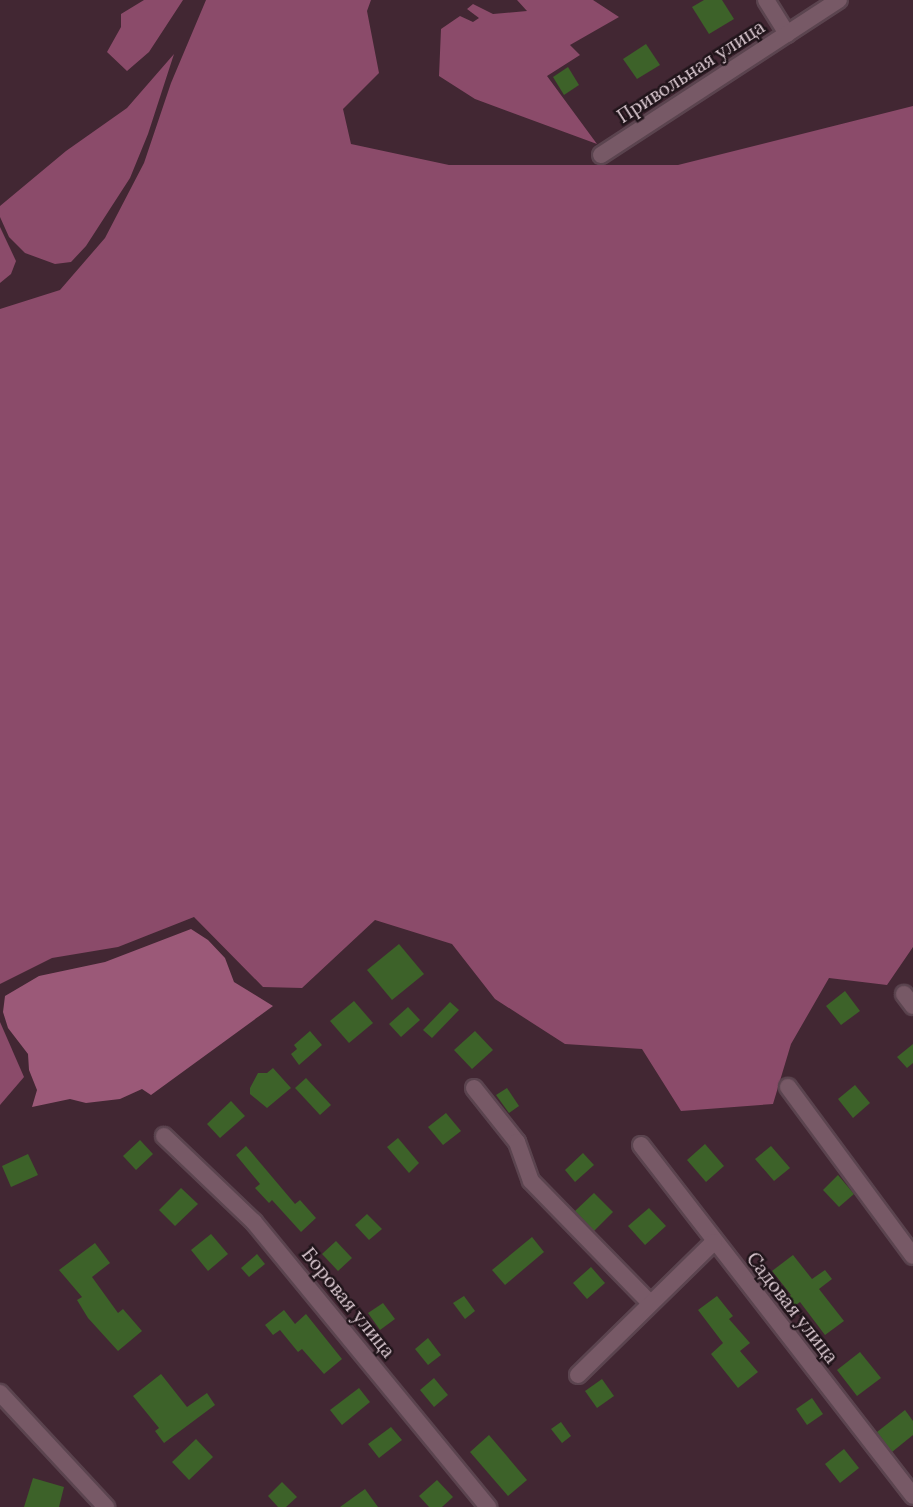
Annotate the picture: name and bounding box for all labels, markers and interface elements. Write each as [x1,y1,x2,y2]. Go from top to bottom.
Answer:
street label: Привольная улица [613,16,769,128]
street label: Боровая улица [297,1243,399,1363]
street label: Садовая улица [741,1248,843,1368]

